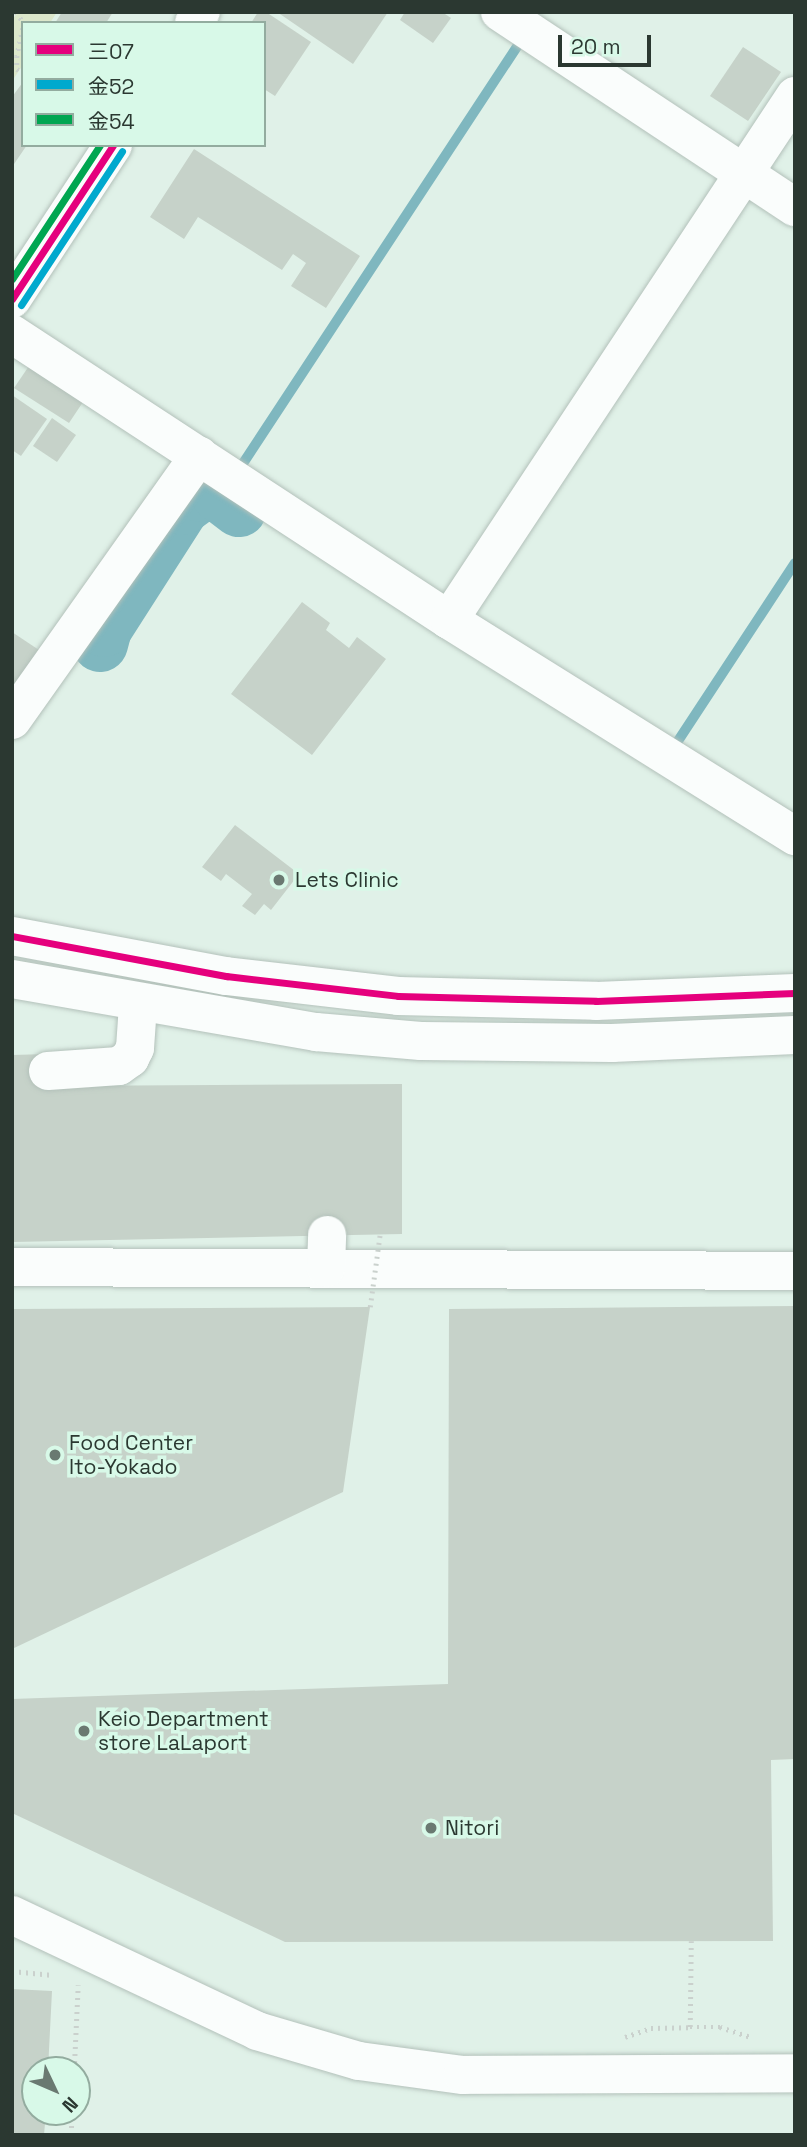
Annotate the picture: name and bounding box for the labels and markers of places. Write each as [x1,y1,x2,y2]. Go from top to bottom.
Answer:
place label: Lets Clinic [295,867,399,893]
marker: Lets Clinic [269,870,289,890]
place label: Food Center Ito-Yokado [69,1430,193,1480]
marker: Food Center Ito-Yokado [47,1447,63,1463]
place label: Keio Department store LaLaport [98,1706,269,1756]
marker: Keio Department store LaLaport [76,1723,92,1739]
place label: Nitori [445,1815,499,1841]
marker: Nitori [423,1820,439,1836]

